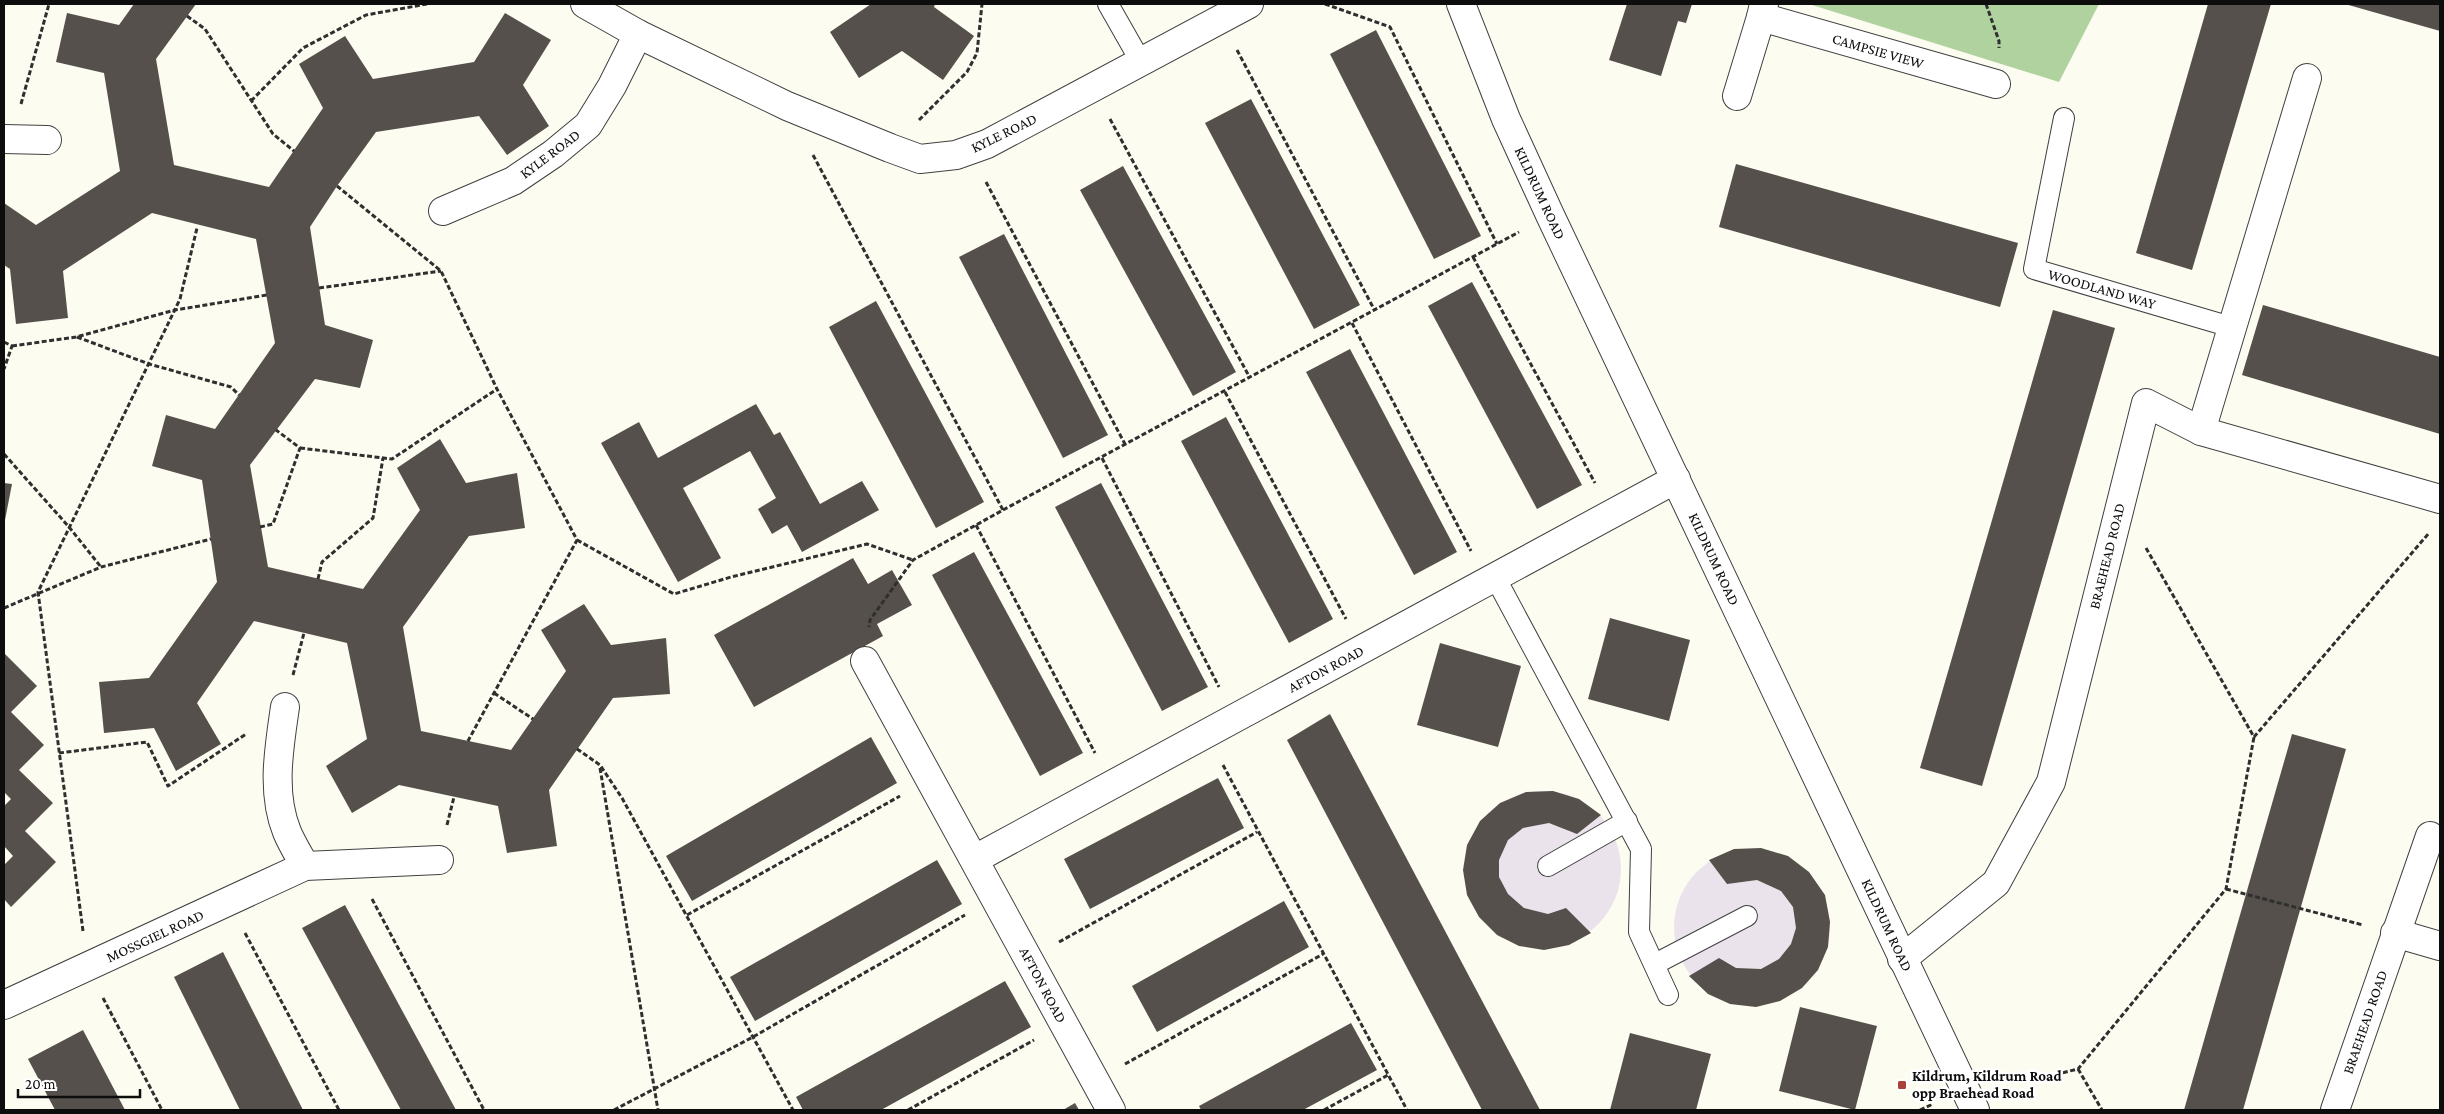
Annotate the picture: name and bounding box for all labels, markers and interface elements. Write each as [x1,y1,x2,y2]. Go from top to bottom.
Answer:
street label: CAMPSIE VIEW [1830,30,1926,72]
street label: KYLE ROAD [969,110,1039,156]
street label: KYLE ROAD [517,126,583,182]
street label: KILDRUM ROAD [1512,144,1568,242]
street label: WOODLAND WAY [2046,266,2158,312]
street label: BRAEHEAD ROAD [2086,501,2128,611]
street label: KILDRUM ROAD [1686,510,1742,608]
street label: AFTON ROAD [1285,642,1367,696]
street label: KILDRUM ROAD [1859,876,1915,974]
street label: MOSSGIEL ROAD [104,906,206,966]
street label: AFTON ROAD [1016,944,1070,1026]
street label: BRAEHEAD ROAD [2340,968,2390,1076]
scale bar [18,1066,140,1098]
place label: Kildrum, Kildrum Road opp Braehead Road [1912,1068,2062,1101]
text: 20 m [25,1076,56,1092]
marker: Kildrum, Kildrum Road opp Braehead Road [1896,1079,1908,1091]

